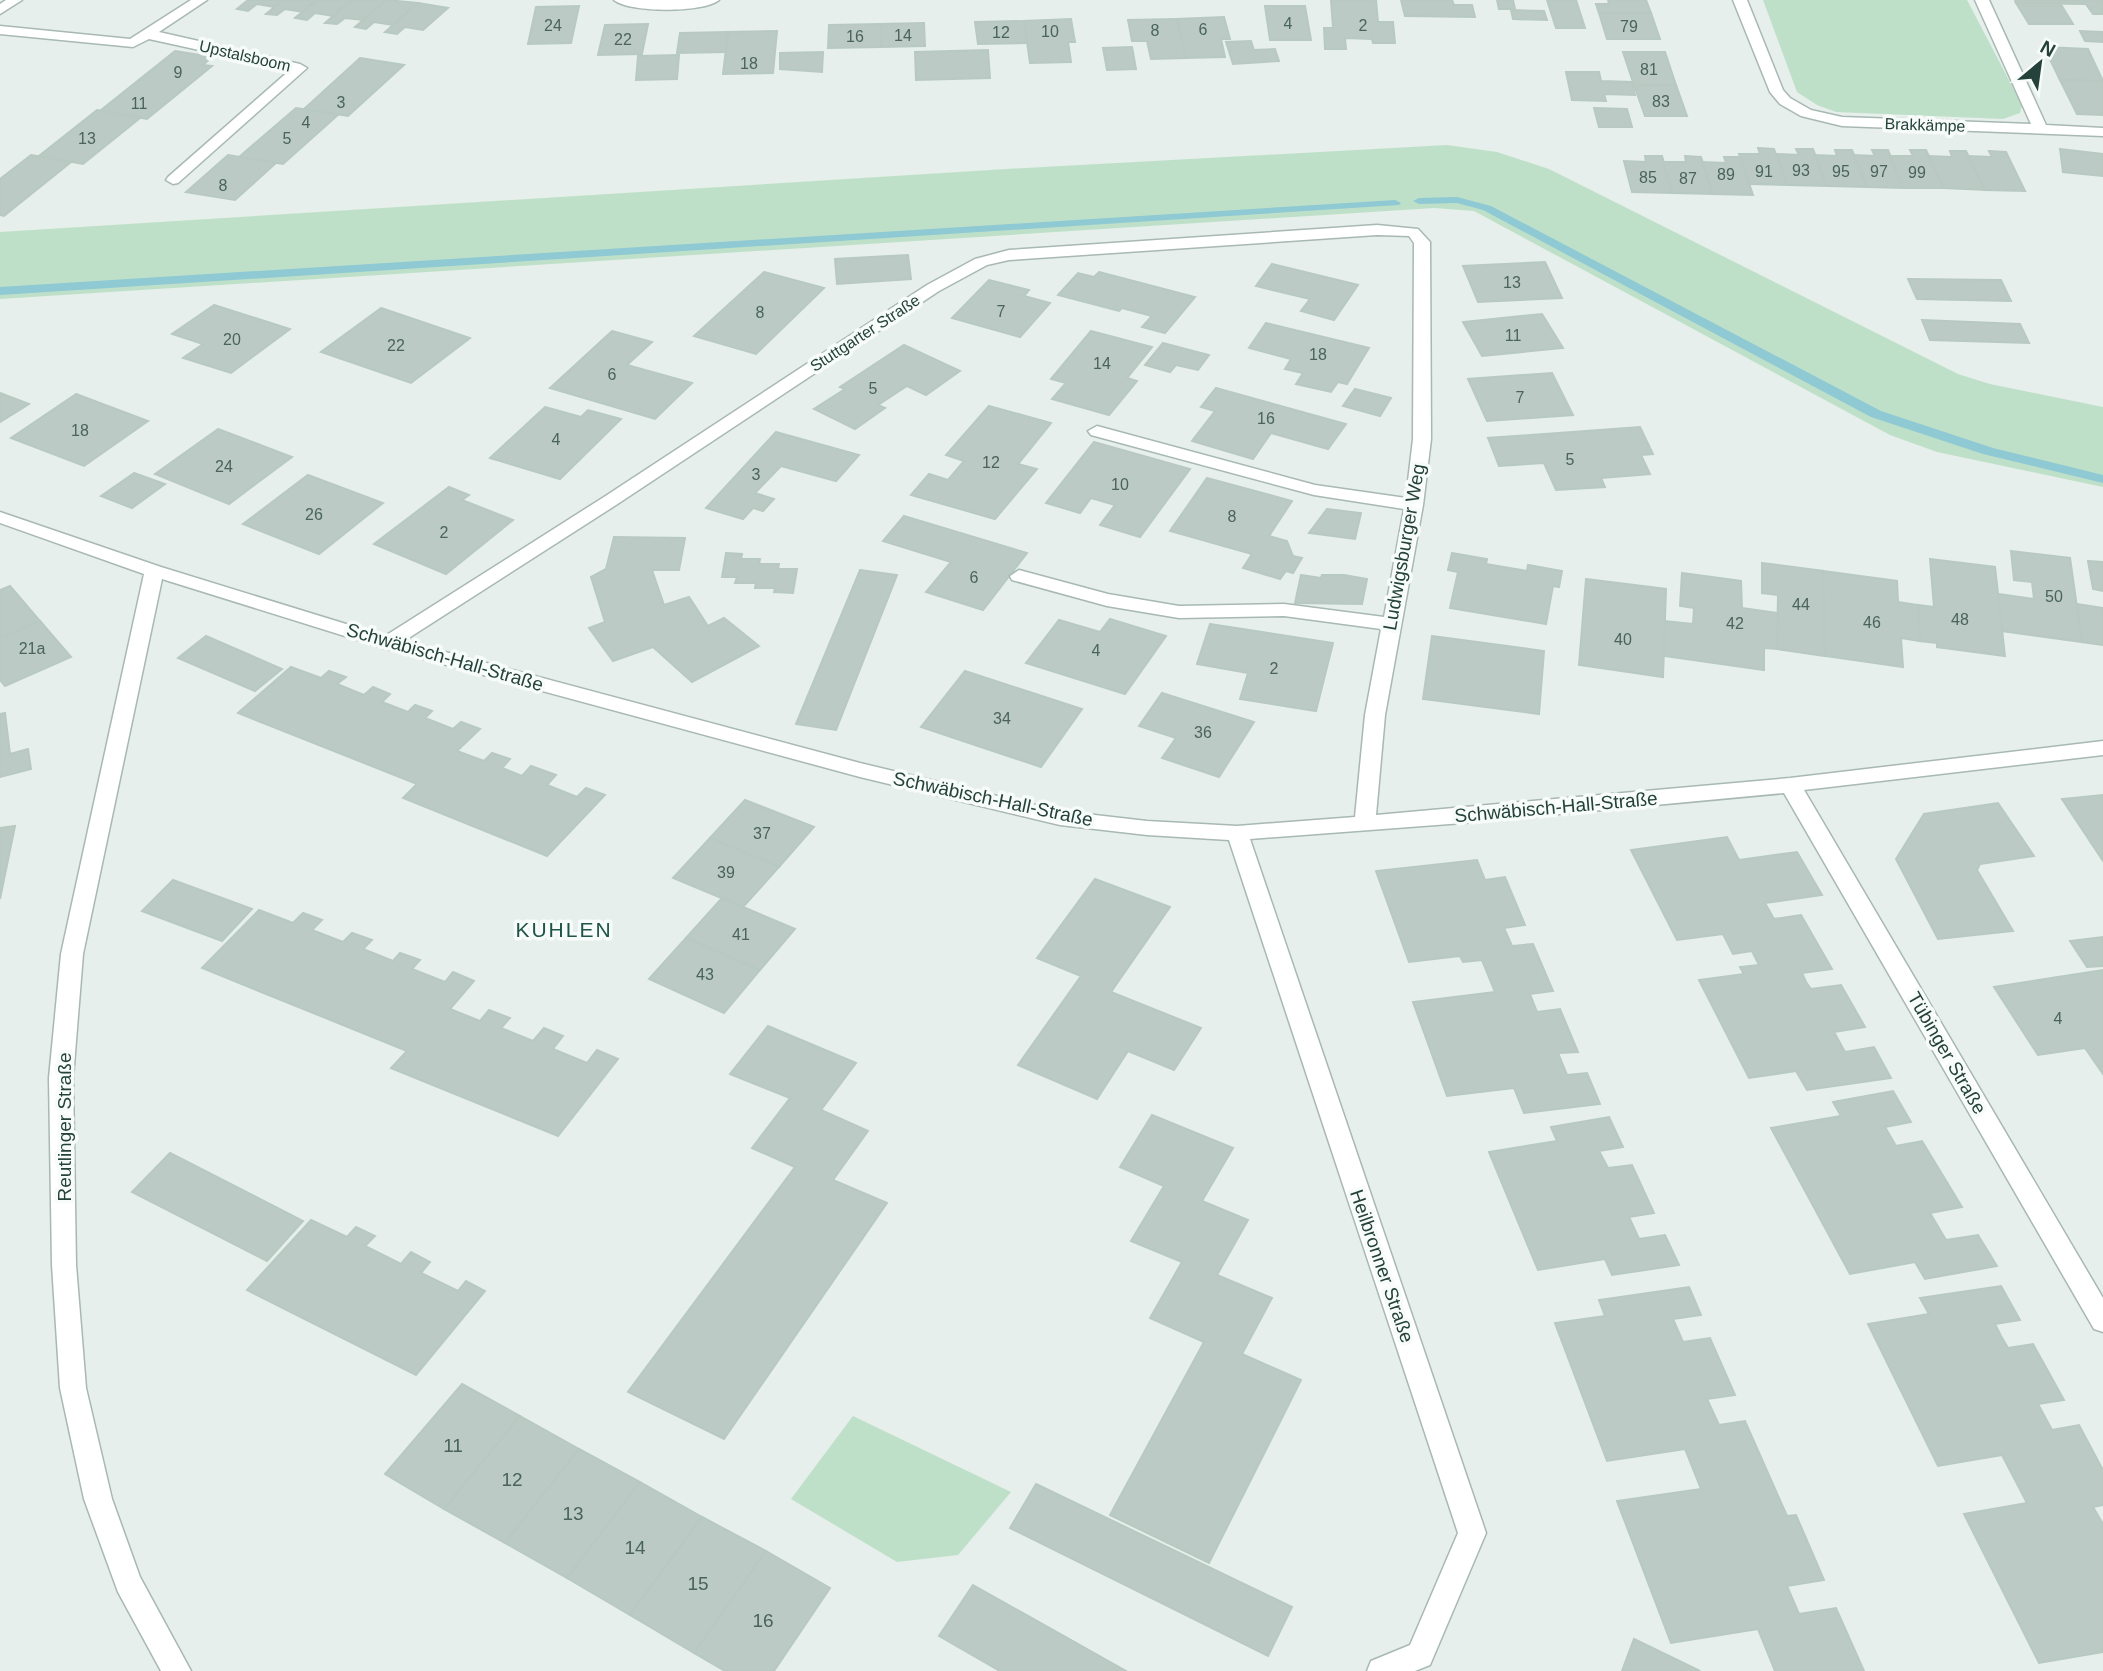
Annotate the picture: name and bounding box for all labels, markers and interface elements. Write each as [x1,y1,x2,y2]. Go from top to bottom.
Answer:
house number: 4 [1284,15,1293,32]
house number: 24 [544,17,562,34]
house number: 2 [1359,17,1368,34]
house number: 79 [1620,18,1638,35]
house number: 6 [1199,21,1208,38]
house number: 8 [1151,22,1160,39]
house number: 10 [1041,23,1059,40]
house number: 12 [992,24,1010,41]
house number: 14 [894,27,912,44]
house number: 16 [846,28,864,45]
north arrow [2005,28,2075,98]
house number: 22 [614,31,632,48]
text: N [2037,36,2059,61]
street label: Upstalsboom [198,37,292,75]
house number: 18 [740,55,758,72]
house number: 81 [1640,61,1658,78]
house number: 9 [174,64,183,81]
house number: 83 [1652,93,1670,110]
house number: 3 [337,94,346,111]
house number: 11 [131,95,147,112]
house number: 4 [302,114,311,131]
street label: Brakkämpe [1884,115,1966,135]
house number: 13 [78,130,96,147]
house number: 5 [283,130,292,147]
house number: 93 [1792,162,1810,179]
house number: 91 [1755,163,1773,180]
house number: 95 [1832,163,1850,180]
house number: 97 [1870,163,1888,180]
house number: 99 [1908,164,1926,181]
house number: 89 [1717,166,1735,183]
house number: 85 [1639,169,1657,186]
house number: 87 [1679,170,1697,187]
house number: 8 [219,177,228,194]
house number: 13 [1503,274,1521,291]
street label: Stuttgarter Straße [807,291,923,375]
house number: 7 [997,303,1006,320]
house number: 8 [756,304,765,321]
house number: 11 [1505,327,1521,344]
house number: 20 [223,331,241,348]
house number: 22 [387,337,405,354]
house number: 18 [1309,346,1327,363]
house number: 14 [1093,355,1111,372]
house number: 6 [608,366,617,383]
house number: 5 [869,380,878,397]
house number: 7 [1516,389,1525,406]
house number: 16 [1257,410,1275,427]
house number: 18 [71,422,89,439]
house number: 4 [552,431,561,448]
house number: 5 [1566,451,1575,468]
house number: 12 [982,454,1000,471]
house number: 24 [215,458,233,475]
street label: Ludwigsburger Weg [1379,462,1429,632]
house number: 3 [752,466,761,483]
house number: 10 [1111,476,1129,493]
house number: 26 [305,506,323,523]
house number: 8 [1228,508,1237,525]
house number: 2 [440,524,449,541]
house number: 6 [970,569,979,586]
house number: 50 [2045,588,2063,605]
house number: 44 [1792,596,1810,613]
house number: 48 [1951,611,1969,628]
house number: 46 [1863,614,1881,631]
house number: 42 [1726,615,1744,632]
street label: Schwäbisch-Hall-Straße [344,619,546,695]
house number: 40 [1614,631,1632,648]
house number: 21a [19,640,45,657]
house number: 4 [1092,642,1101,659]
house number: 2 [1270,660,1279,677]
house number: 34 [993,710,1011,727]
house number: 36 [1194,724,1212,741]
street label: Schwäbisch-Hall-Straße [891,768,1095,830]
street label: Schwäbisch-Hall-Straße [1454,788,1658,826]
house number: 37 [753,825,771,842]
house number: 39 [717,864,735,881]
district label: KUHLEN [515,918,613,941]
house number: 41 [732,926,750,943]
house number: 43 [696,966,714,983]
street label: Tübinger Straße [1904,988,1990,1118]
house number: 4 [2054,1010,2063,1027]
street label: Reutlinger Straße [54,1053,75,1201]
street label: Heilbronner Straße [1346,1187,1418,1345]
house number: 11 [443,1435,463,1456]
house number: 12 [501,1469,523,1490]
house number: 13 [562,1503,584,1524]
house number: 14 [624,1537,646,1558]
house number: 15 [687,1573,709,1594]
house number: 16 [752,1610,774,1631]

